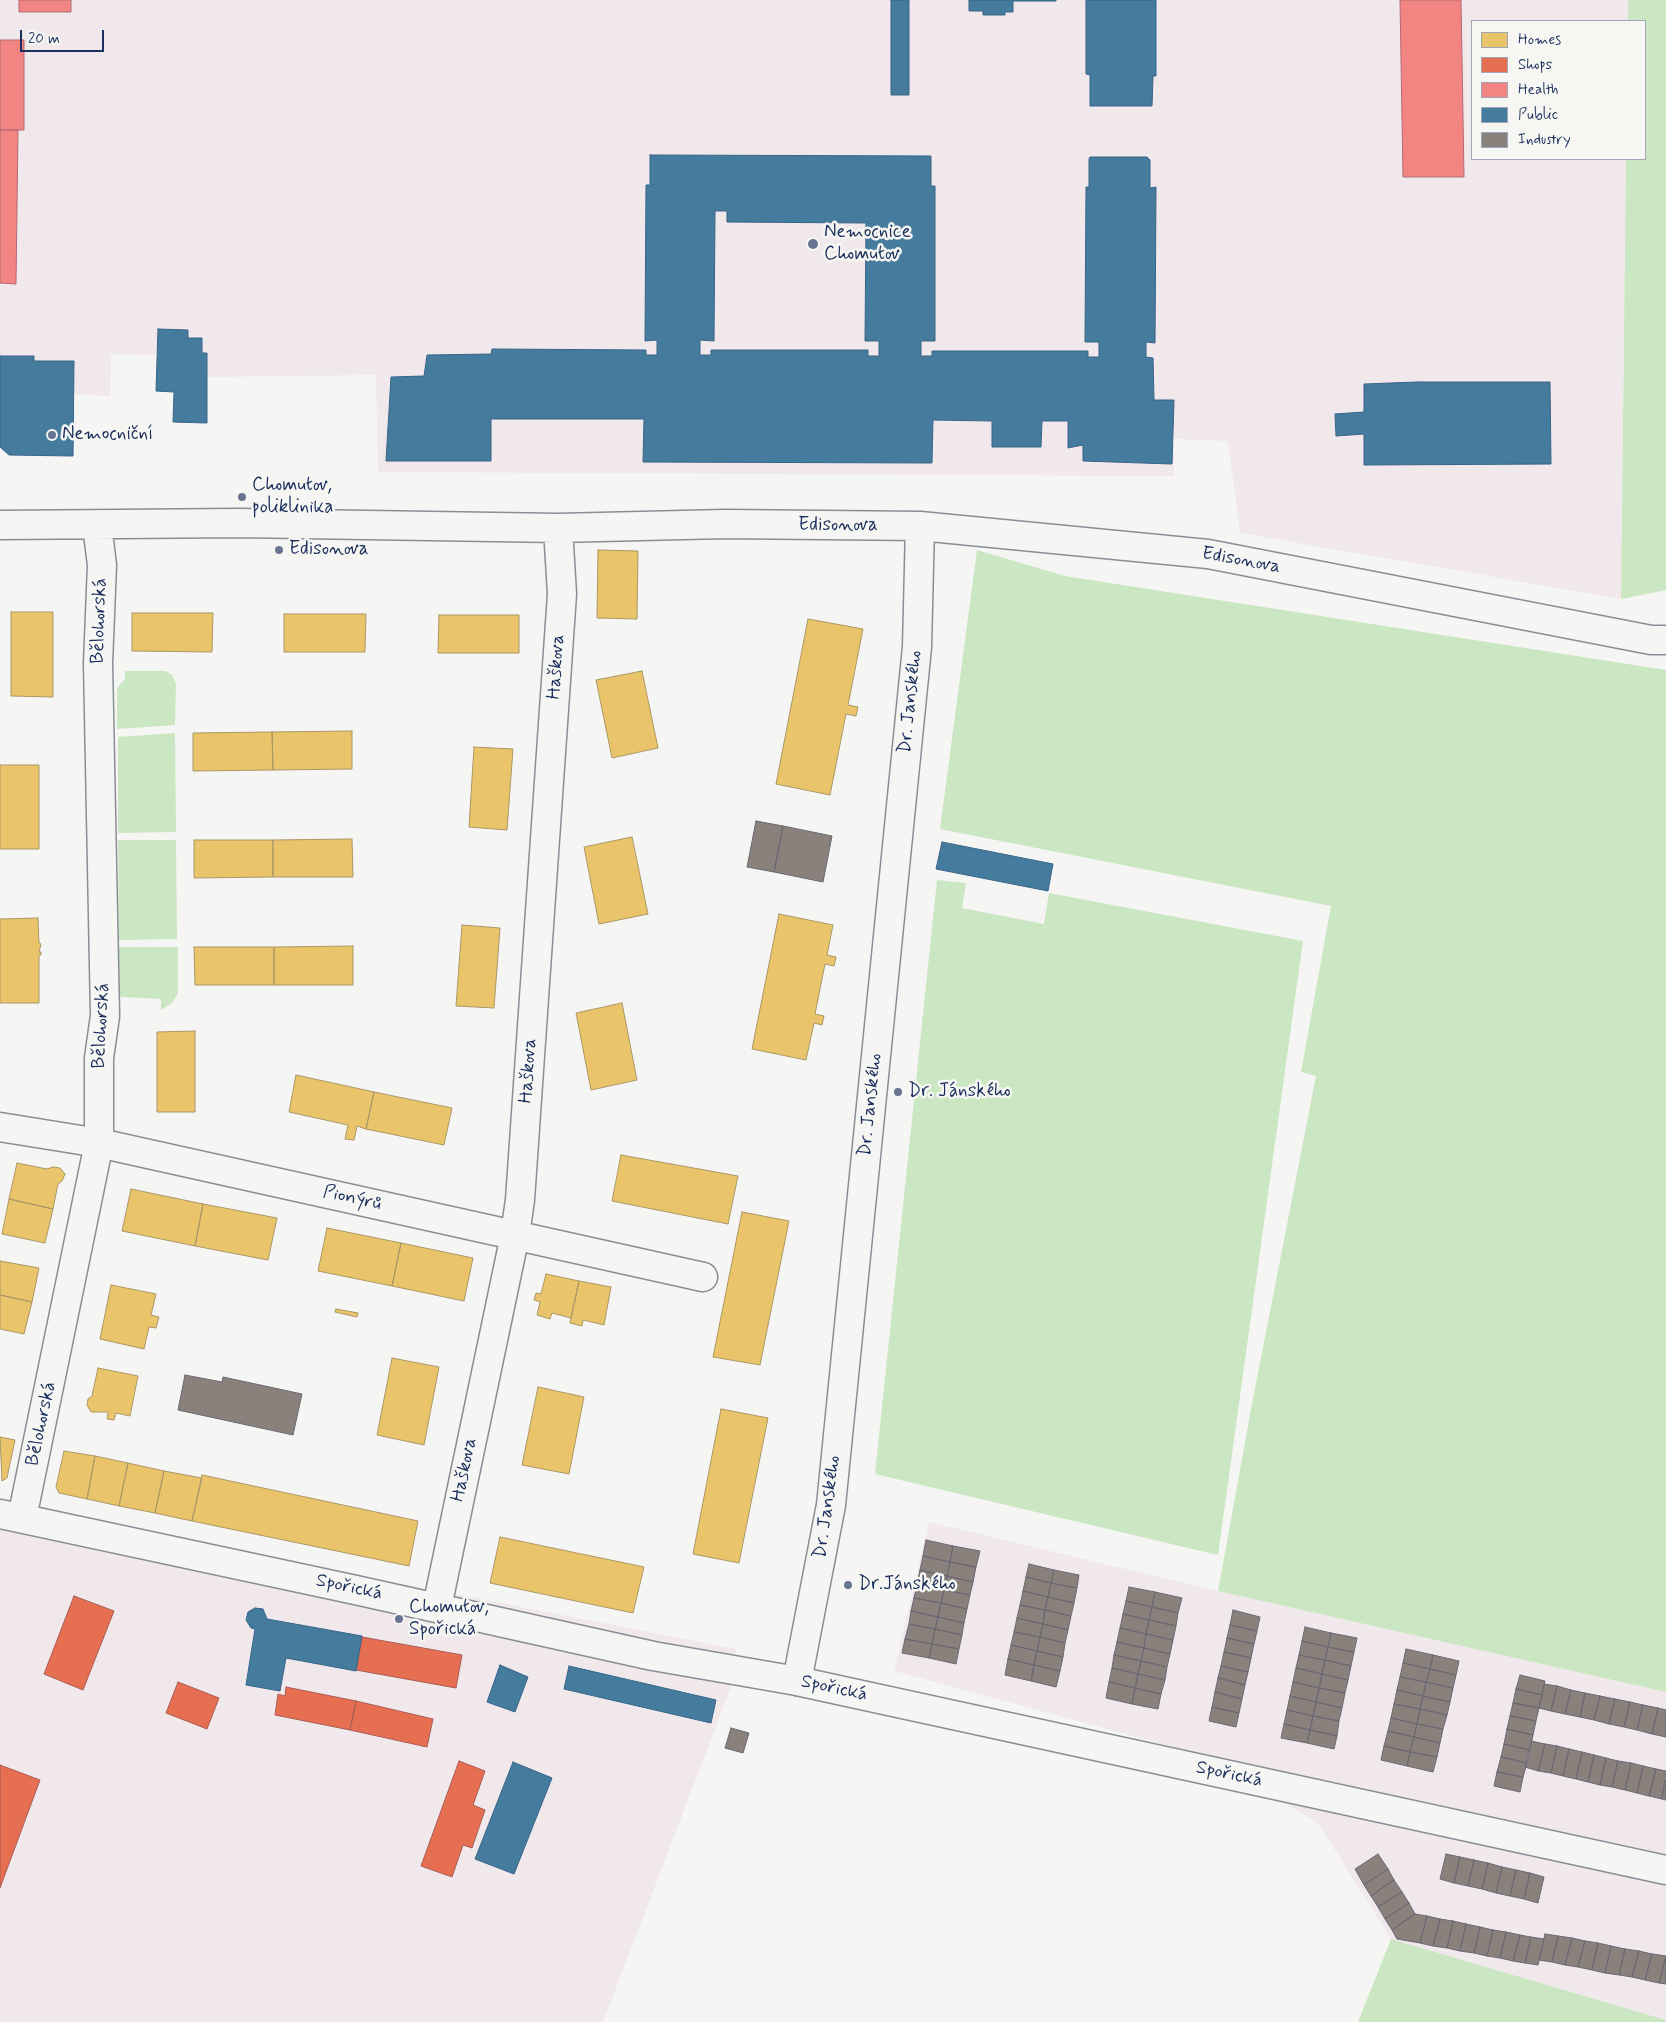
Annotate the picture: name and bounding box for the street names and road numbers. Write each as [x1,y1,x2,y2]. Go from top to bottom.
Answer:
street label: Edisonova [798,515,878,537]
street label: Edisonova [1200,543,1282,579]
street label: Bělohorská [87,578,113,664]
street label: Haškova [543,634,571,700]
street label: Dr. Janského [894,649,928,755]
street label: Bělohorská [88,983,116,1069]
street label: Haškova [515,1038,543,1104]
street label: Dr. Janského [854,1052,888,1158]
street label: Pionýrů [321,1181,383,1217]
street label: Bělohorská [22,1380,62,1468]
street label: Haškova [447,1436,483,1504]
street label: Dr. Janského [809,1454,847,1560]
street label: Spořická [314,1570,384,1606]
street label: Spořická [799,1671,869,1707]
street label: Spořická [1194,1757,1264,1793]

